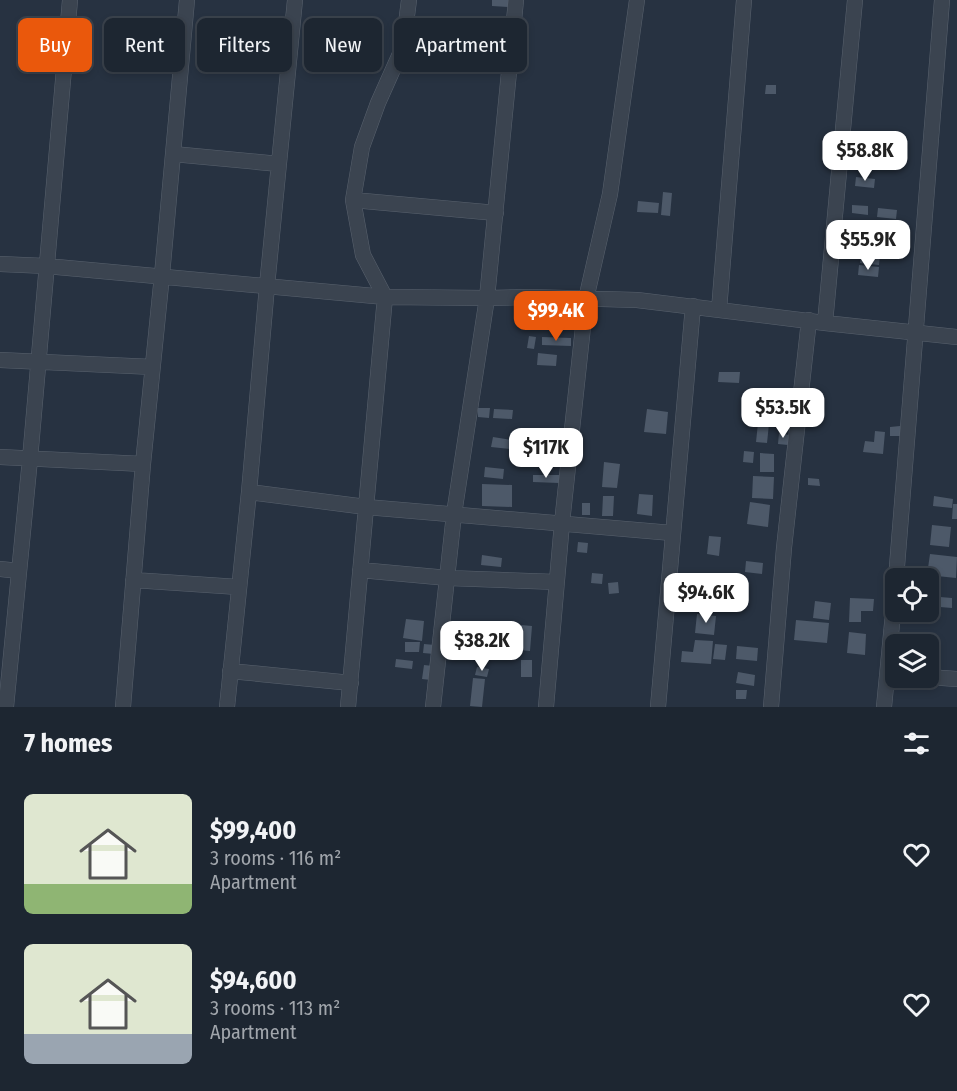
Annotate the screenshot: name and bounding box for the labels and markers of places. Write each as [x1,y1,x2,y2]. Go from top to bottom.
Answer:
pin: $58.8K [816,131,914,182]
pin: $55.9K [819,220,917,271]
pin: $99.4K [507,291,605,342]
pin: $53.5K [734,388,832,439]
pin: $117K [504,428,588,479]
pin: $94.6K [657,573,755,624]
pin: $38.2K [433,621,531,672]

